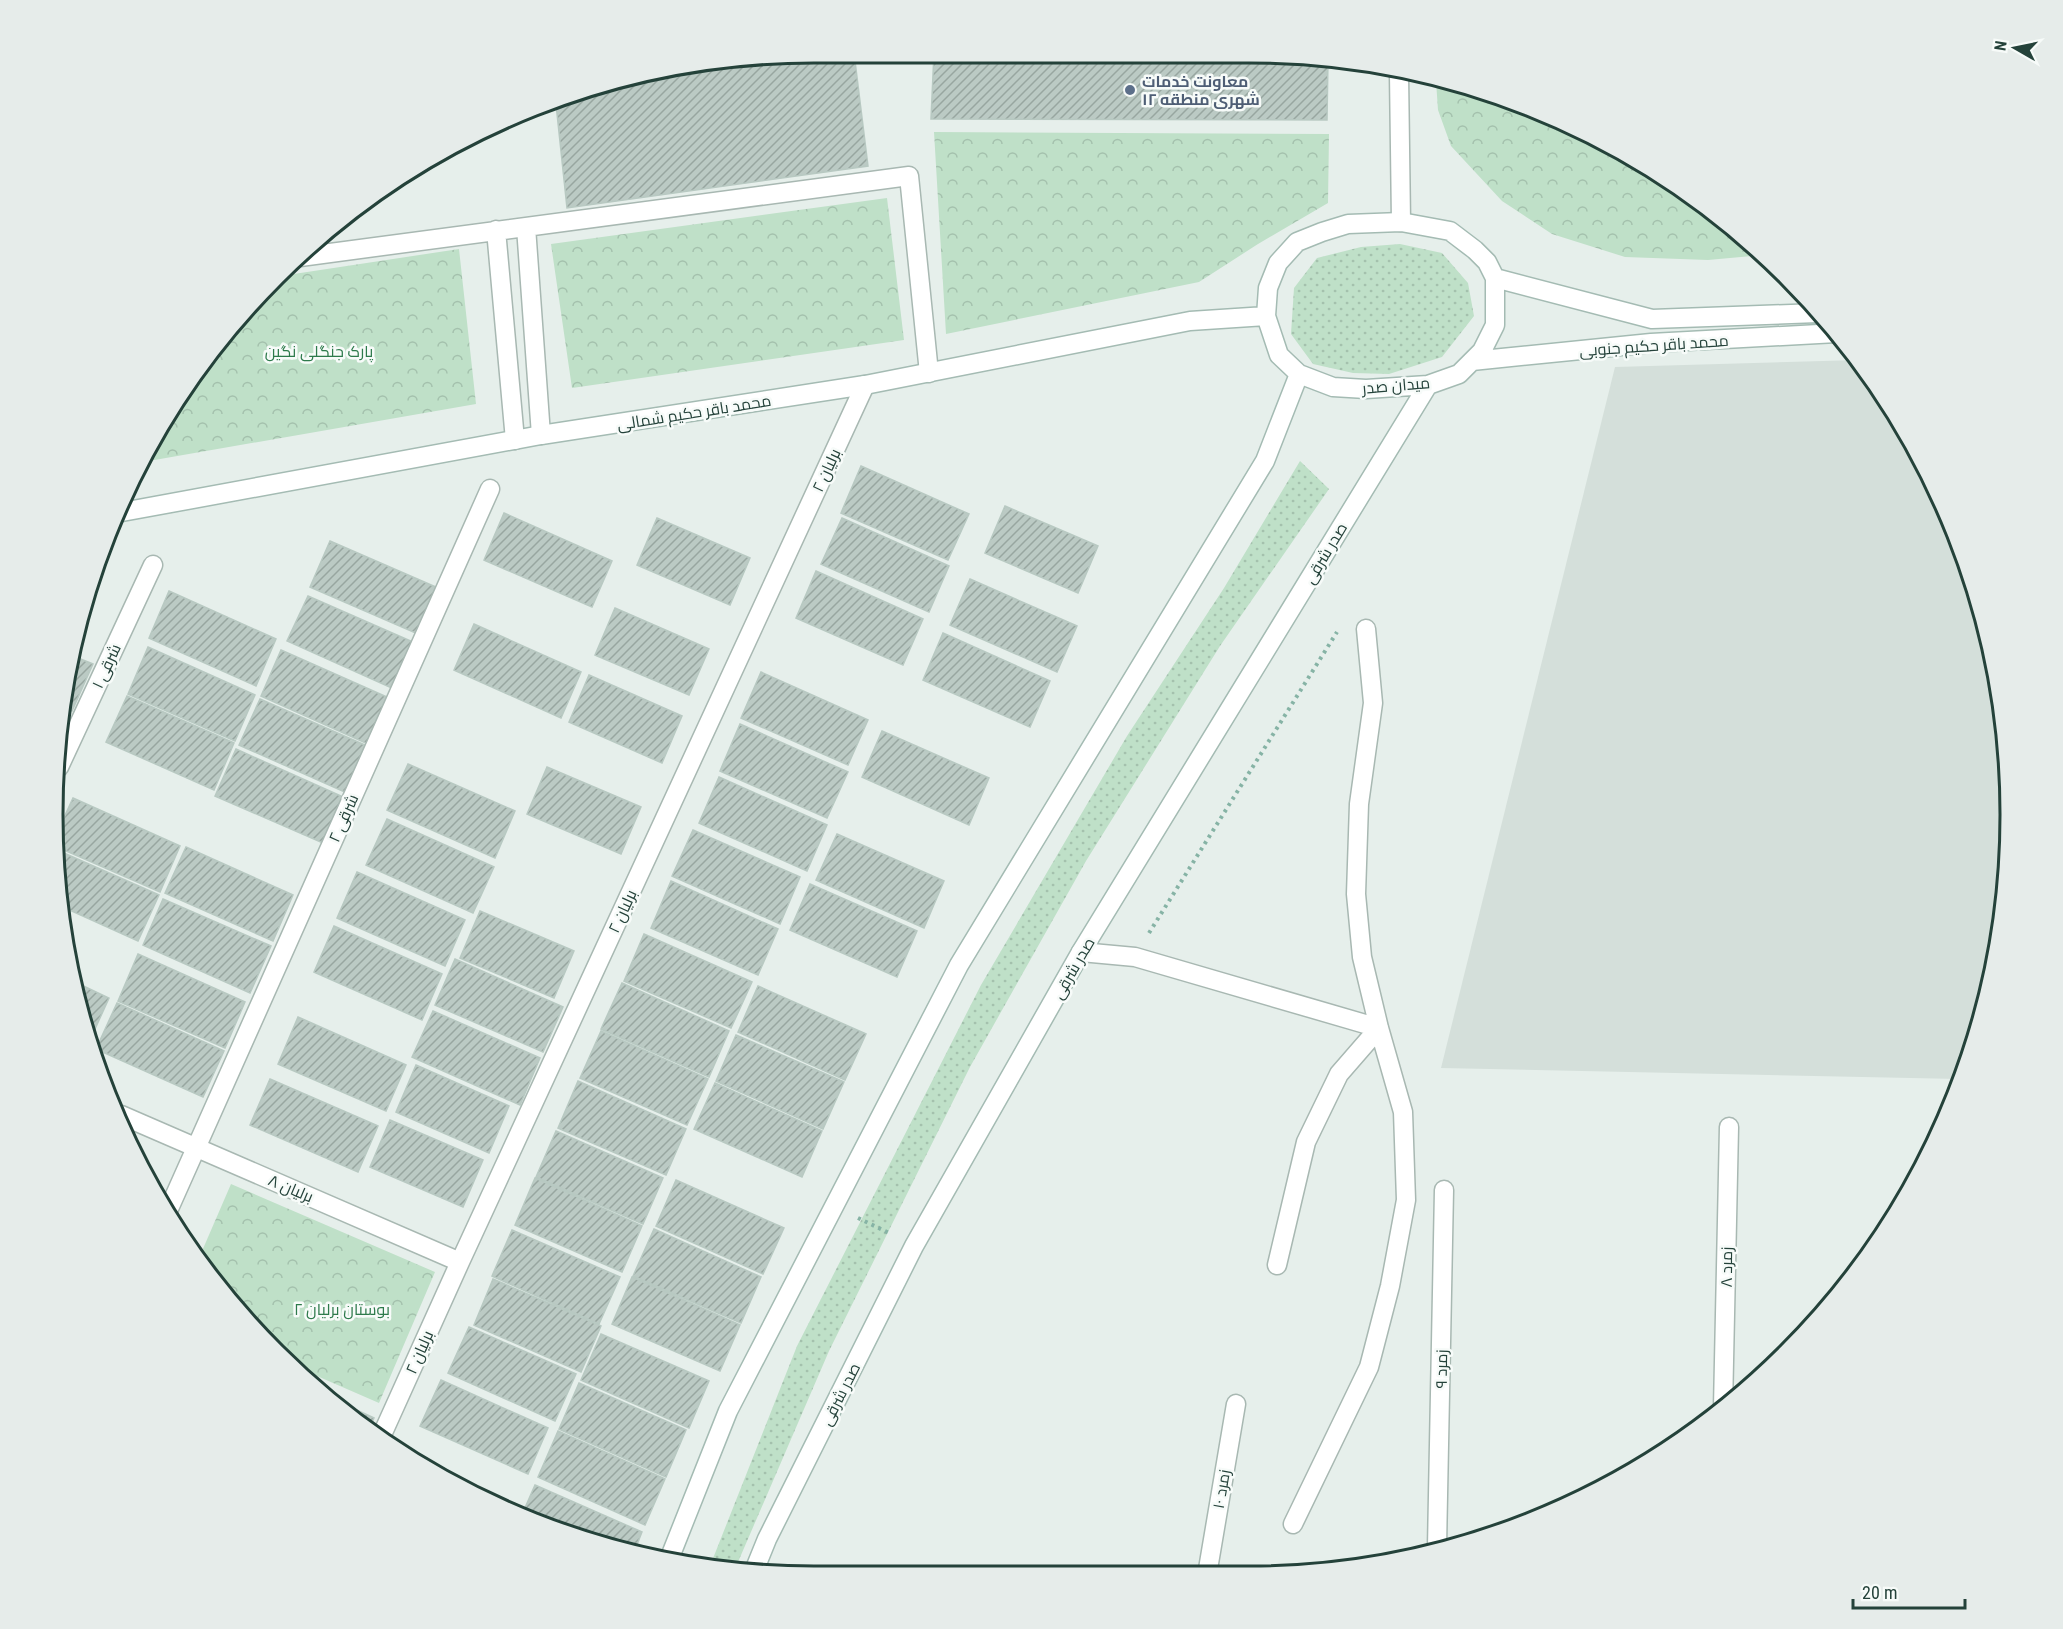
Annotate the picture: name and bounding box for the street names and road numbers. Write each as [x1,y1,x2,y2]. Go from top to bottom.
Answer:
street label: محمد باقر حکیم جنوبی [1579,331,1730,362]
street label: میدان صدر [1360,373,1431,399]
street label: محمد باقر حکیم شمالی [616,391,773,436]
street label: برلیان ۲ [808,446,846,495]
street label: صدر شرقی [1300,519,1352,588]
street label: ۱ شرقی [88,641,126,692]
street label: ۲ شرقی [324,791,363,846]
street label: برلیان ۲ [604,887,642,936]
street label: صدر شرقی [1048,934,1100,1003]
street label: برلیان ۸ [265,1170,316,1207]
street label: زمرد ۸ [1717,1247,1736,1288]
street label: برلیان ۲ [401,1327,438,1377]
street label: زمرد ۹ [1432,1349,1451,1389]
street label: صدر شرقی [817,1360,865,1429]
street label: زمرد ۱۰ [1209,1468,1234,1510]

